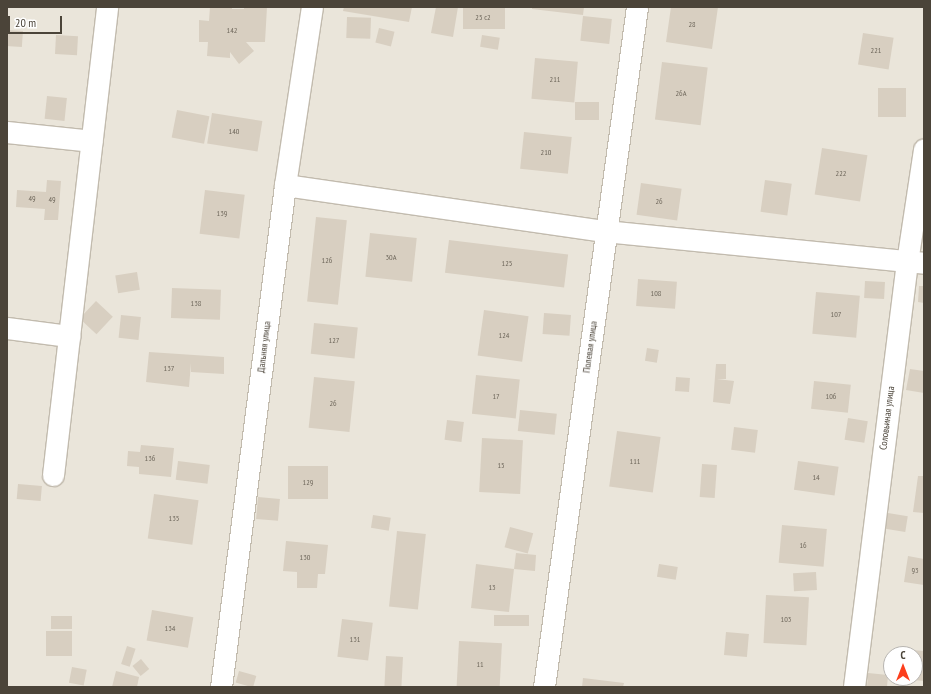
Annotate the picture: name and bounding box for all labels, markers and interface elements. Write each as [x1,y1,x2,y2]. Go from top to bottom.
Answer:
scale bar [10,8,64,34]
house number: 25 с2 [475,13,491,23]
text: 20 m [15,15,36,30]
house number: 28 [688,20,696,30]
house number: 142 [227,26,237,36]
house number: 221 [871,46,881,56]
house number: 211 [550,75,560,85]
house number: 26А [676,89,686,99]
house number: 140 [229,127,239,137]
house number: 210 [541,148,551,158]
house number: 222 [836,169,846,179]
house number: 49 [28,194,36,204]
house number: 49 [48,195,56,205]
house number: 26 [655,197,663,207]
house number: 139 [217,209,227,219]
house number: 30А [386,253,396,263]
house number: 126 [322,256,332,266]
house number: 125 [502,259,512,269]
house number: 108 [651,289,661,299]
house number: 138 [191,299,201,309]
house number: 107 [831,310,841,320]
street label: Дальняя улица [255,320,273,374]
street label: Полевая улица [580,320,600,374]
house number: 124 [499,331,509,341]
house number: 127 [329,336,339,346]
house number: 137 [164,364,174,374]
street label: Соловьиная улица [877,385,897,451]
house number: 17 [492,392,500,402]
house number: 106 [826,392,836,402]
house number: 26 [329,399,337,409]
house number: 136 [145,454,155,464]
house number: 111 [630,457,640,467]
house number: 15 [497,461,505,471]
house number: 14 [812,473,820,483]
house number: 129 [303,478,313,488]
house number: 135 [169,514,179,524]
house number: 16 [799,541,807,551]
house number: 130 [300,553,310,563]
house number: 93 [911,566,919,576]
house number: 13 [488,583,496,593]
house number: 103 [781,615,791,625]
house number: 134 [165,624,175,634]
house number: 131 [350,635,360,645]
north arrow [883,646,923,686]
text: С [900,648,906,662]
house number: 11 [476,660,484,670]

